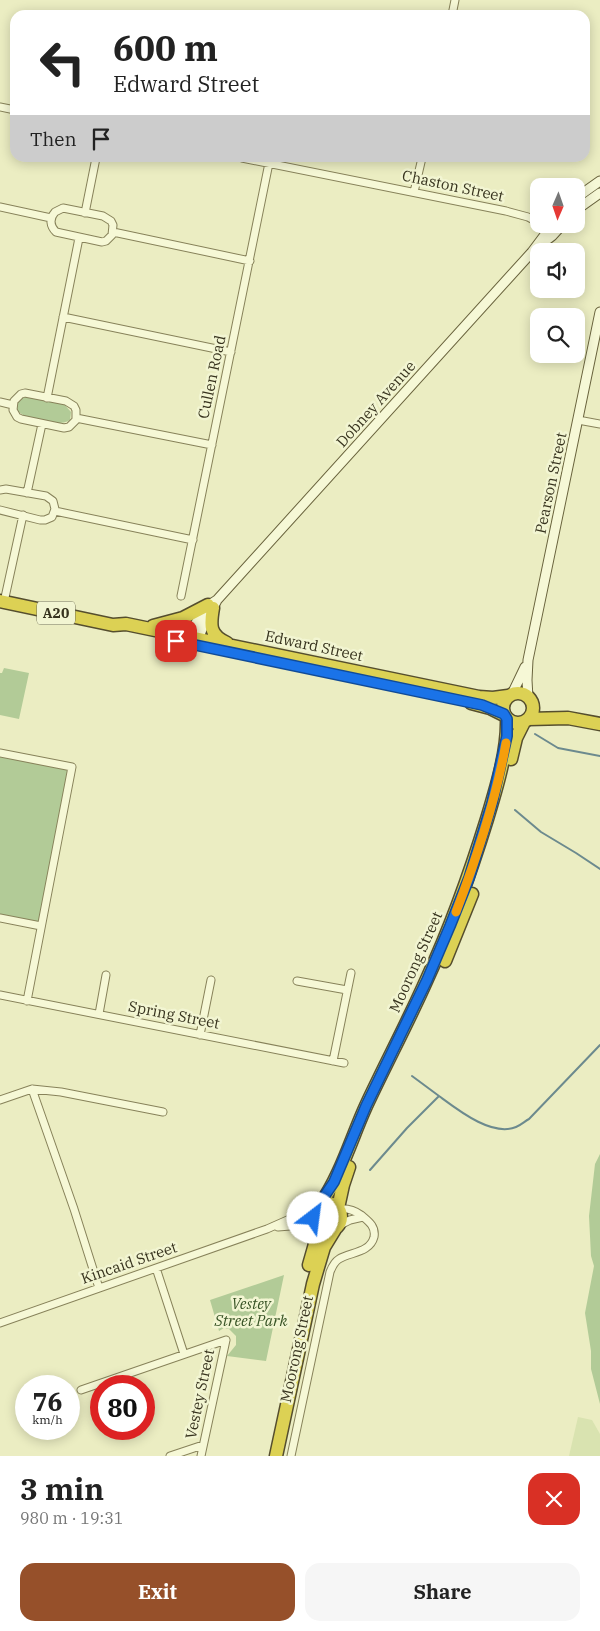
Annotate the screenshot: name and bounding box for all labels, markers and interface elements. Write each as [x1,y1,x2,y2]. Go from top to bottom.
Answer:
text: 600 m [113,25,218,71]
icon: left [30,30,95,95]
text: Edward Street [113,69,259,98]
icon: arrive [87,125,115,153]
text: Then [30,127,77,151]
street label: Chaston Street [401,165,506,206]
north arrow [530,178,585,232]
map controls [530,178,585,363]
button: sound [530,243,585,298]
button: search [530,308,585,363]
street label: Cullen Road [193,333,230,420]
street label: Dobney Avenue [332,357,419,451]
street label: Pearson Street [531,431,571,535]
road number: A20 [37,602,75,624]
pin [155,620,197,662]
street label: Edward Street [263,626,365,665]
icon: arrive [162,627,190,655]
street label: Moorong Street [385,908,446,1015]
street label: Spring Street [127,996,221,1033]
position arrow [286,1191,338,1243]
street label: Kincaid Street [78,1237,179,1288]
park label: Vestey Street Park [213,1294,288,1330]
street label: Moorong Street [276,1294,317,1404]
street label: Vestey Street [181,1347,218,1441]
speed limit sign: 80 [90,1375,155,1440]
text: 76 [32,1385,63,1418]
text: km/h [32,1412,63,1427]
text: 3 min [20,1469,104,1508]
button: close [528,1473,580,1525]
text: 980 m · 19:31 [20,1508,123,1528]
button: Exit [20,1563,295,1621]
button: Share [305,1563,580,1621]

